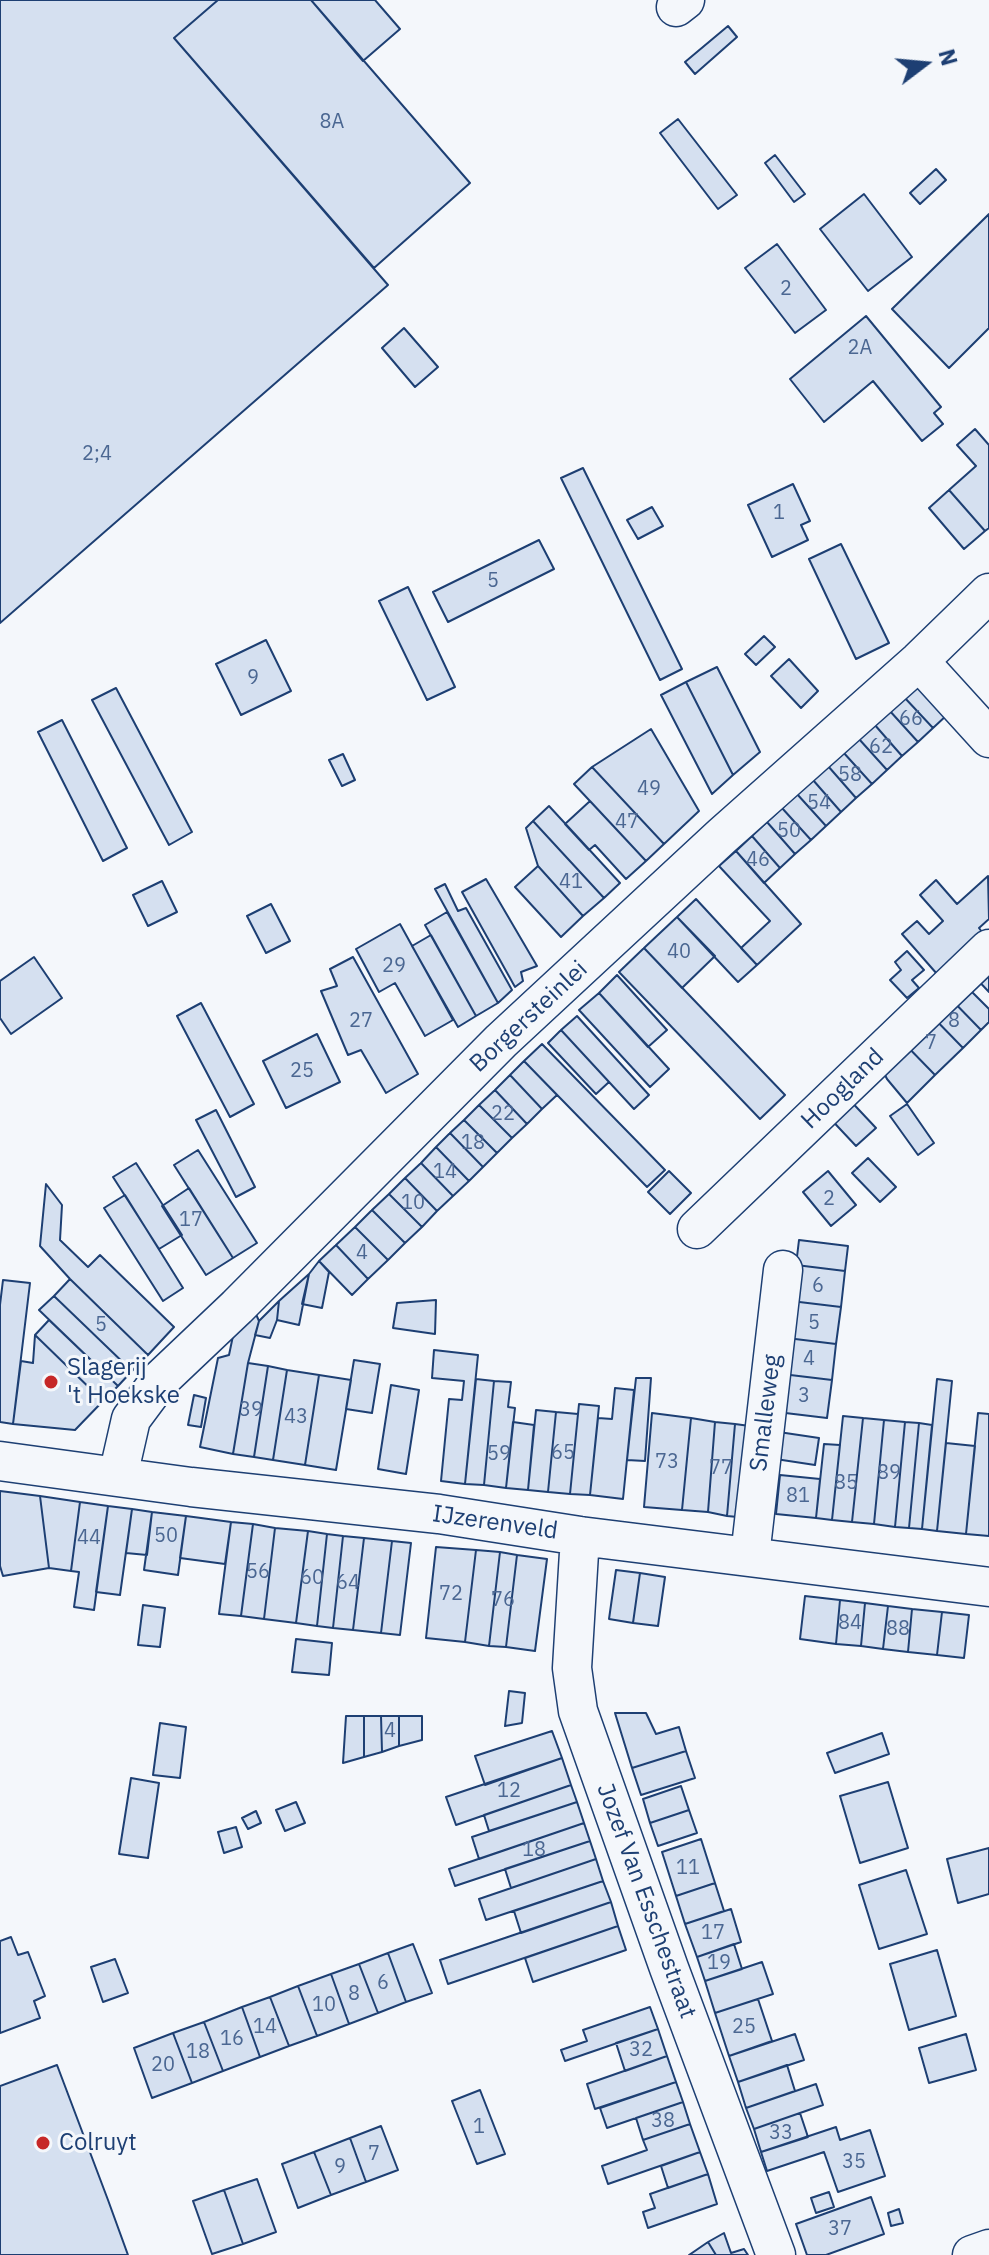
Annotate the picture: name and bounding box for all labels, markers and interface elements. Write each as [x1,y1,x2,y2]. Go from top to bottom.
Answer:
north arrow [885,24,965,104]
text: N [932,46,965,69]
house number: 8A [320,110,344,134]
house number: 2 [780,277,792,301]
house number: 2A [848,336,872,360]
house number: 2;4 [82,442,112,466]
house number: 1 [773,501,785,525]
house number: 5 [487,569,499,593]
house number: 9 [247,666,259,690]
house number: 66 [899,707,923,731]
house number: 62 [869,735,893,759]
house number: 58 [838,763,862,787]
house number: 49 [637,777,661,801]
house number: 54 [807,791,831,815]
house number: 47 [615,810,639,834]
house number: 50 [777,819,801,843]
house number: 46 [746,848,770,872]
house number: 41 [559,870,583,894]
house number: 40 [667,940,691,964]
house number: 29 [382,954,406,978]
street label: Borgersteinlei [464,955,594,1079]
house number: 27 [349,1009,373,1033]
house number: 8 [948,1009,960,1033]
house number: 7 [925,1031,937,1055]
street label: Hoogland [796,1043,890,1135]
house number: 25 [290,1059,314,1083]
house number: 22 [491,1102,515,1126]
house number: 18 [461,1131,485,1155]
house number: 14 [433,1160,457,1184]
house number: 2 [823,1187,835,1211]
house number: 10 [401,1191,425,1215]
house number: 17 [179,1208,203,1232]
house number: 4 [356,1241,368,1265]
house number: 6 [812,1274,824,1298]
house number: 5 [808,1311,820,1335]
house number: 5 [95,1313,107,1337]
house number: 4 [803,1347,815,1371]
street label: Smalleweg [745,1353,787,1473]
place label: Slagerij 't Hoekske [67,1354,180,1410]
marker: Slagerij 't Hoekske [42,1373,60,1391]
house number: 3 [798,1384,810,1408]
house number: 39 [239,1398,263,1422]
house number: 43 [284,1405,308,1429]
house number: 65 [551,1441,575,1465]
house number: 59 [487,1442,511,1466]
house number: 73 [655,1450,679,1474]
house number: 77 [709,1456,733,1480]
house number: 89 [877,1461,901,1485]
house number: 85 [834,1471,858,1495]
house number: 81 [786,1484,810,1508]
street label: IJzerenveld [430,1500,560,1546]
house number: 50 [154,1524,178,1548]
house number: 44 [77,1526,101,1550]
house number: 56 [246,1560,270,1584]
house number: 60 [300,1566,324,1590]
house number: 64 [336,1571,360,1595]
house number: 72 [439,1582,463,1606]
house number: 76 [491,1588,515,1612]
house number: 84 [838,1611,862,1635]
house number: 88 [886,1617,910,1641]
house number: 4 [384,1719,396,1743]
house number: 12 [497,1779,521,1803]
street label: Jozef Van Esschestraat [590,1780,702,2022]
house number: 18 [522,1838,546,1862]
house number: 11 [676,1856,700,1880]
house number: 17 [701,1921,725,1945]
house number: 19 [707,1951,731,1975]
house number: 6 [377,1971,389,1995]
house number: 8 [348,1982,360,2006]
house number: 10 [312,1993,336,2017]
house number: 14 [253,2015,277,2039]
house number: 25 [732,2015,756,2039]
house number: 16 [220,2027,244,2051]
house number: 32 [629,2038,653,2062]
house number: 18 [186,2040,210,2064]
house number: 20 [151,2053,175,2077]
house number: 38 [651,2109,675,2133]
house number: 1 [473,2115,485,2139]
house number: 33 [769,2121,793,2145]
place label: Colruyt [59,2129,137,2157]
marker: Colruyt [34,2134,52,2152]
house number: 7 [368,2142,380,2166]
house number: 35 [842,2150,866,2174]
house number: 9 [334,2155,346,2179]
house number: 37 [828,2217,852,2241]

